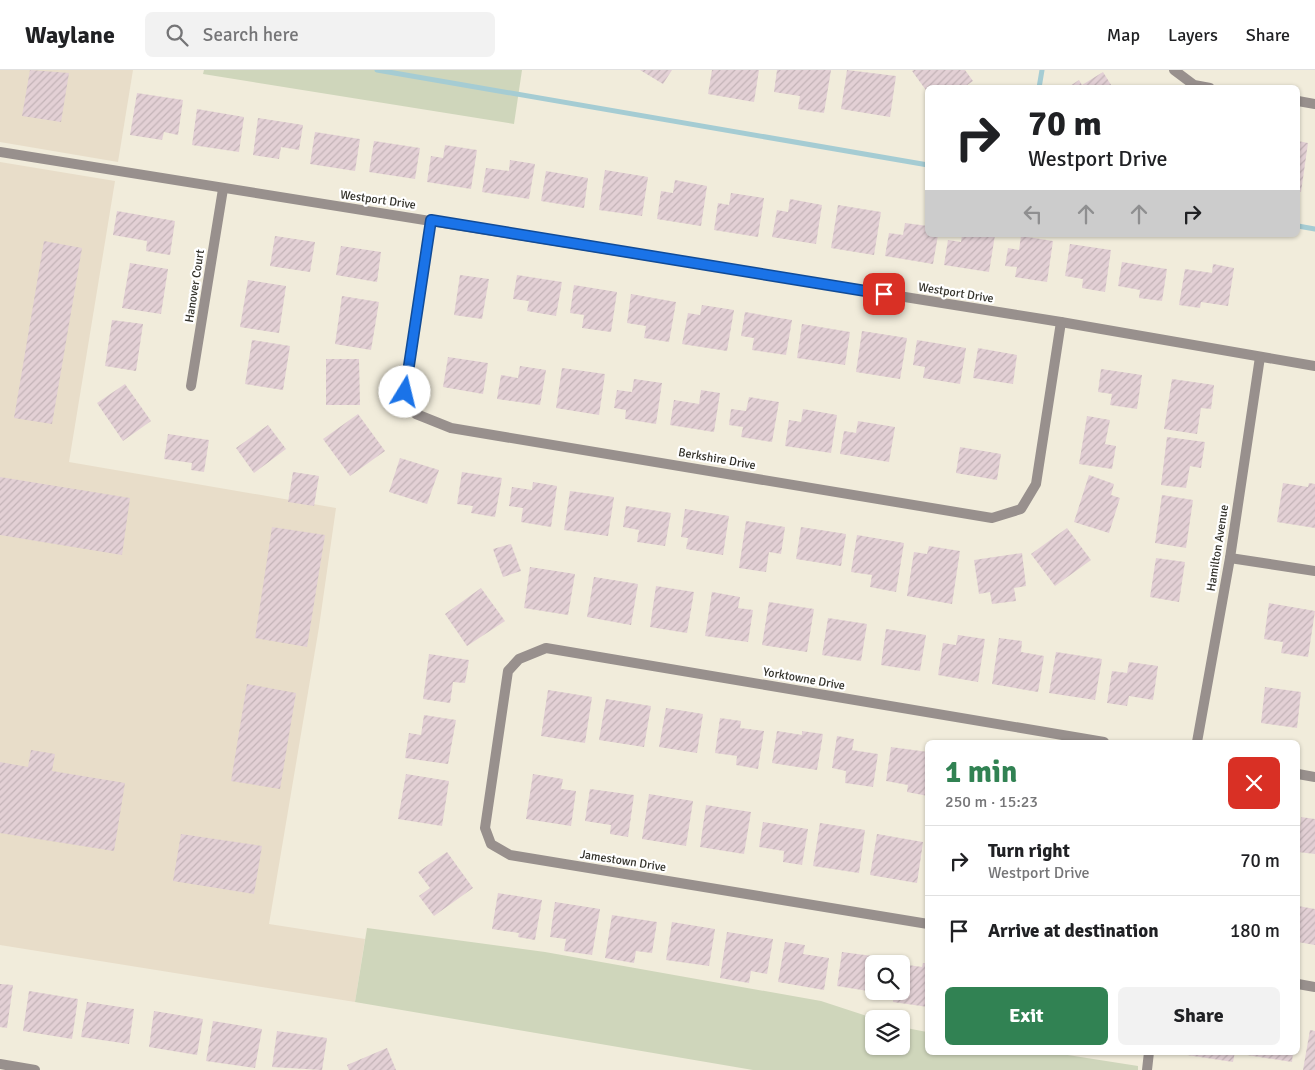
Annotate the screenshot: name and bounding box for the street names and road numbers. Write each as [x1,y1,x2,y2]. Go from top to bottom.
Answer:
street label: Westport Drive [339,187,417,213]
street label: Hanover Court [182,248,208,324]
street label: Westport Drive [917,280,995,306]
street label: Berkshire Drive [677,445,757,473]
street label: Hamilton Avenue [1204,504,1232,592]
street label: Yorktowne Drive [762,664,846,694]
street label: Jamestown Drive [579,847,667,875]

